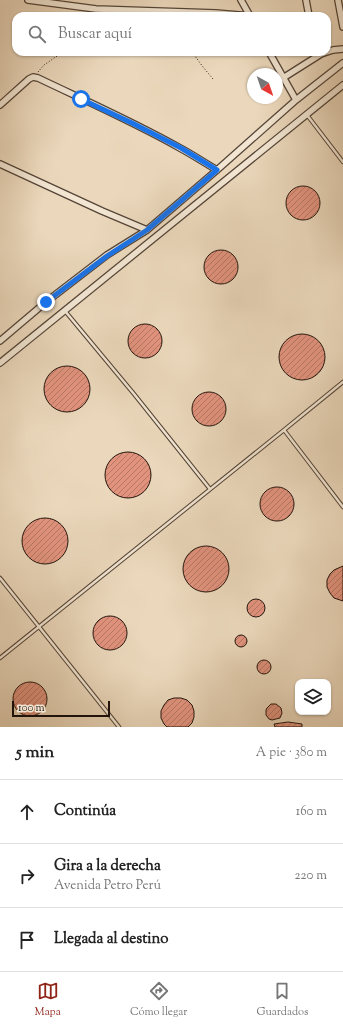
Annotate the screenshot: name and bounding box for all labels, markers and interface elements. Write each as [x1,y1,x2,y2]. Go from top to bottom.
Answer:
search box [12,12,331,56]
icon: search [26,23,48,45]
text: Buscar aquí [58,24,132,45]
north arrow [247,68,283,104]
route start [72,90,90,108]
route end [37,293,55,311]
map controls [295,679,331,715]
button: layers [295,679,331,715]
scale bar [12,699,110,718]
text: 100 m [18,700,45,716]
text: 5 min [16,741,54,765]
text: A pie · 380 m [256,744,327,762]
icon: ahead [16,801,38,823]
text: Continúa [54,801,116,822]
text: 160 m [296,803,327,821]
text: Gira a la derecha [54,856,161,877]
icon: right [16,865,38,887]
text: 220 m [294,867,327,885]
text: Avenida Petro Perú [54,877,161,895]
icon: arrive [16,929,38,951]
text: Llegada al destino [54,929,169,950]
tab: Mapa [35,980,61,1020]
tab: Cómo llegar [130,980,187,1020]
tab: Guardados [256,980,308,1020]

